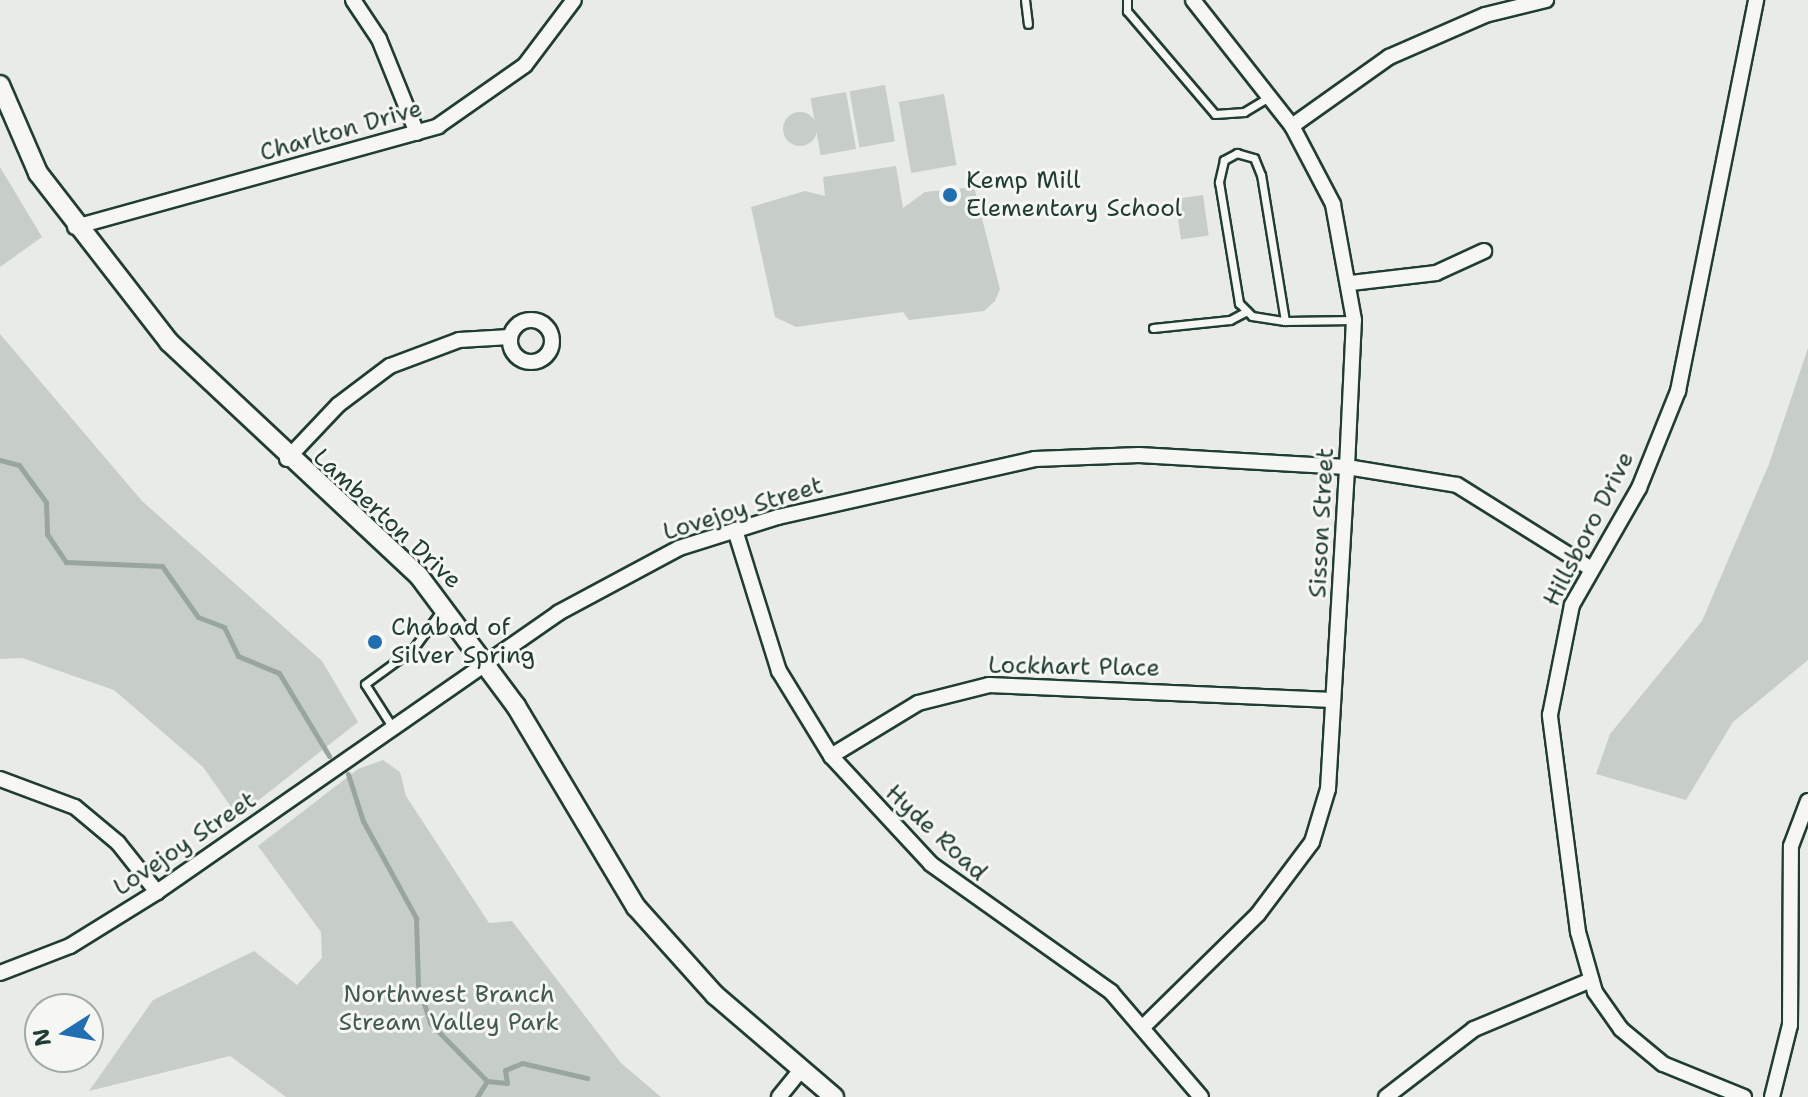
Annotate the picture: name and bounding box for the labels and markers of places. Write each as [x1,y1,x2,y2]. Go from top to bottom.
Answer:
place label: Kemp Mill Elementary School [966,167,1182,223]
marker: Kemp Mill Elementary School [941,186,959,204]
place label: Chabad of Silver Spring [391,614,535,670]
marker: Chabad of Silver Spring [366,633,384,651]

